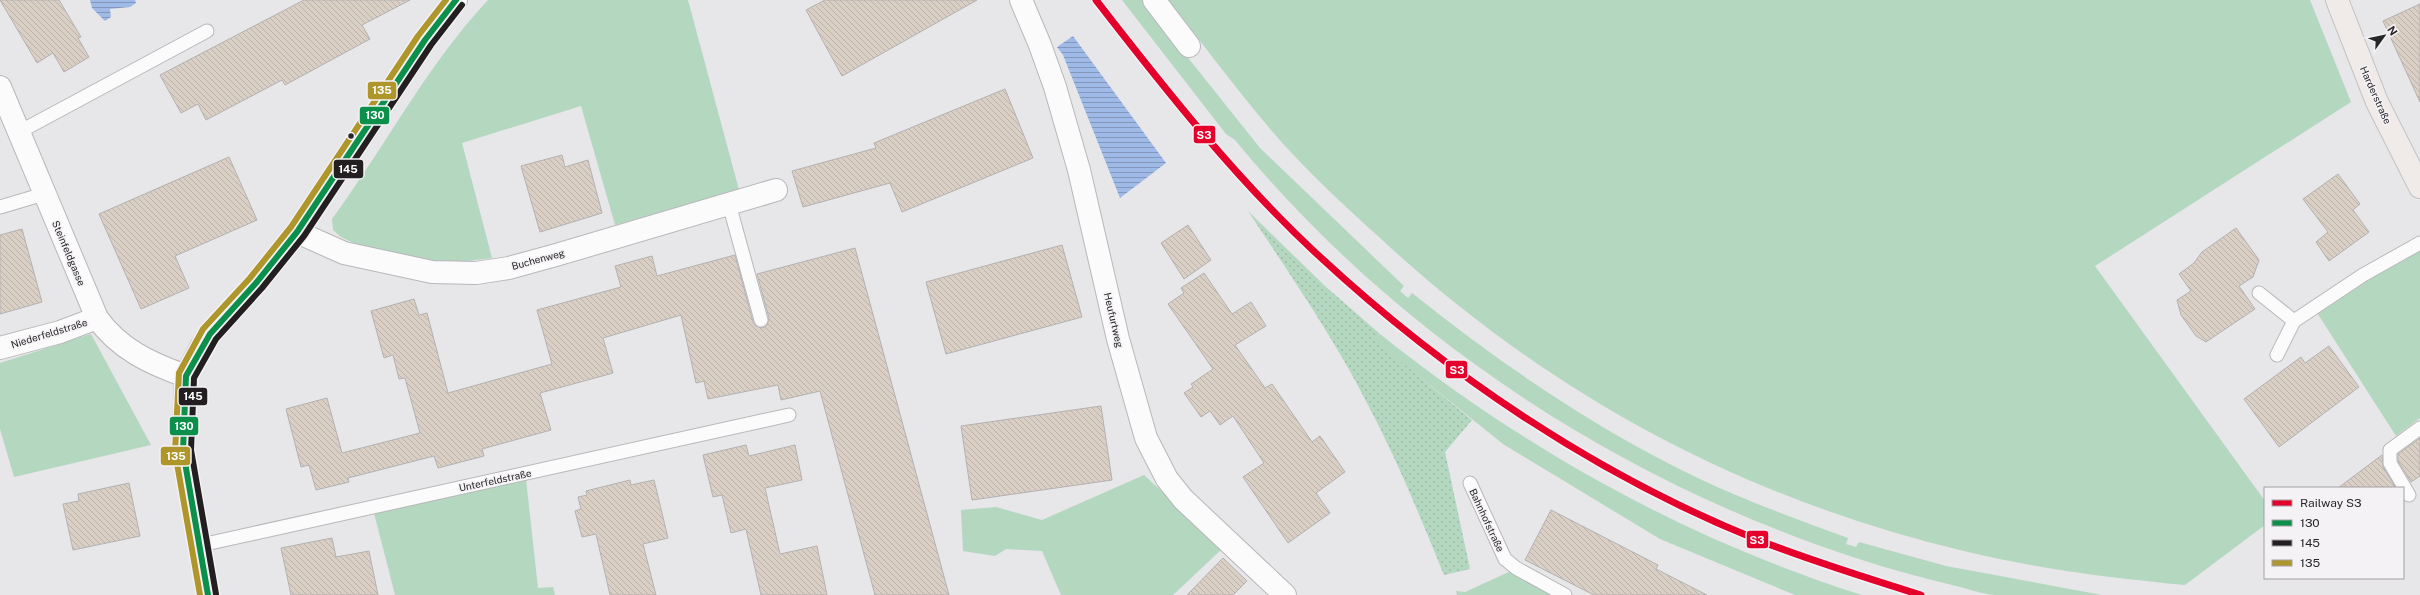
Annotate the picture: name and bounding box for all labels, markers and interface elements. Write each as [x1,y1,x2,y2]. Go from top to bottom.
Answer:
north arrow [2364,16,2404,56]
text: N [2385,24,2400,37]
street label: Harderstraße [2358,64,2394,126]
line badge: 135 [367,81,397,100]
text: 135 [372,84,392,96]
line badge: 130 [359,106,390,125]
text: 130 [365,109,385,121]
line badge: S3 [1193,125,1216,144]
text: S3 [1197,129,1211,141]
unlabelled marker [346,131,356,141]
line badge: 145 [333,159,364,179]
text: 145 [338,163,358,175]
street label: Steinfeldgasse [50,219,88,288]
street label: Buchenweg [510,246,566,272]
street label: Heufurtweg [1102,291,1126,349]
street label: Niederfeldstraße [9,316,89,350]
line badge: S3 [1445,360,1468,379]
text: S3 [1450,364,1464,376]
line badge: 145 [178,387,208,406]
text: 145 [183,390,203,402]
line badge: 130 [169,416,199,436]
text: 130 [174,420,194,432]
line badge: 135 [160,446,191,466]
text: 135 [166,450,186,462]
street label: Unterfeldstraße [458,466,533,494]
street label: Bahnhofstraße [1467,486,1507,554]
legend [2264,487,2404,579]
text: Railway S3 [2300,496,2362,510]
text: 130 [2300,516,2320,530]
line badge: S3 [1746,530,1769,549]
text: S3 [1750,534,1764,546]
text: 145 [2300,536,2320,550]
text: 135 [2300,556,2320,570]

